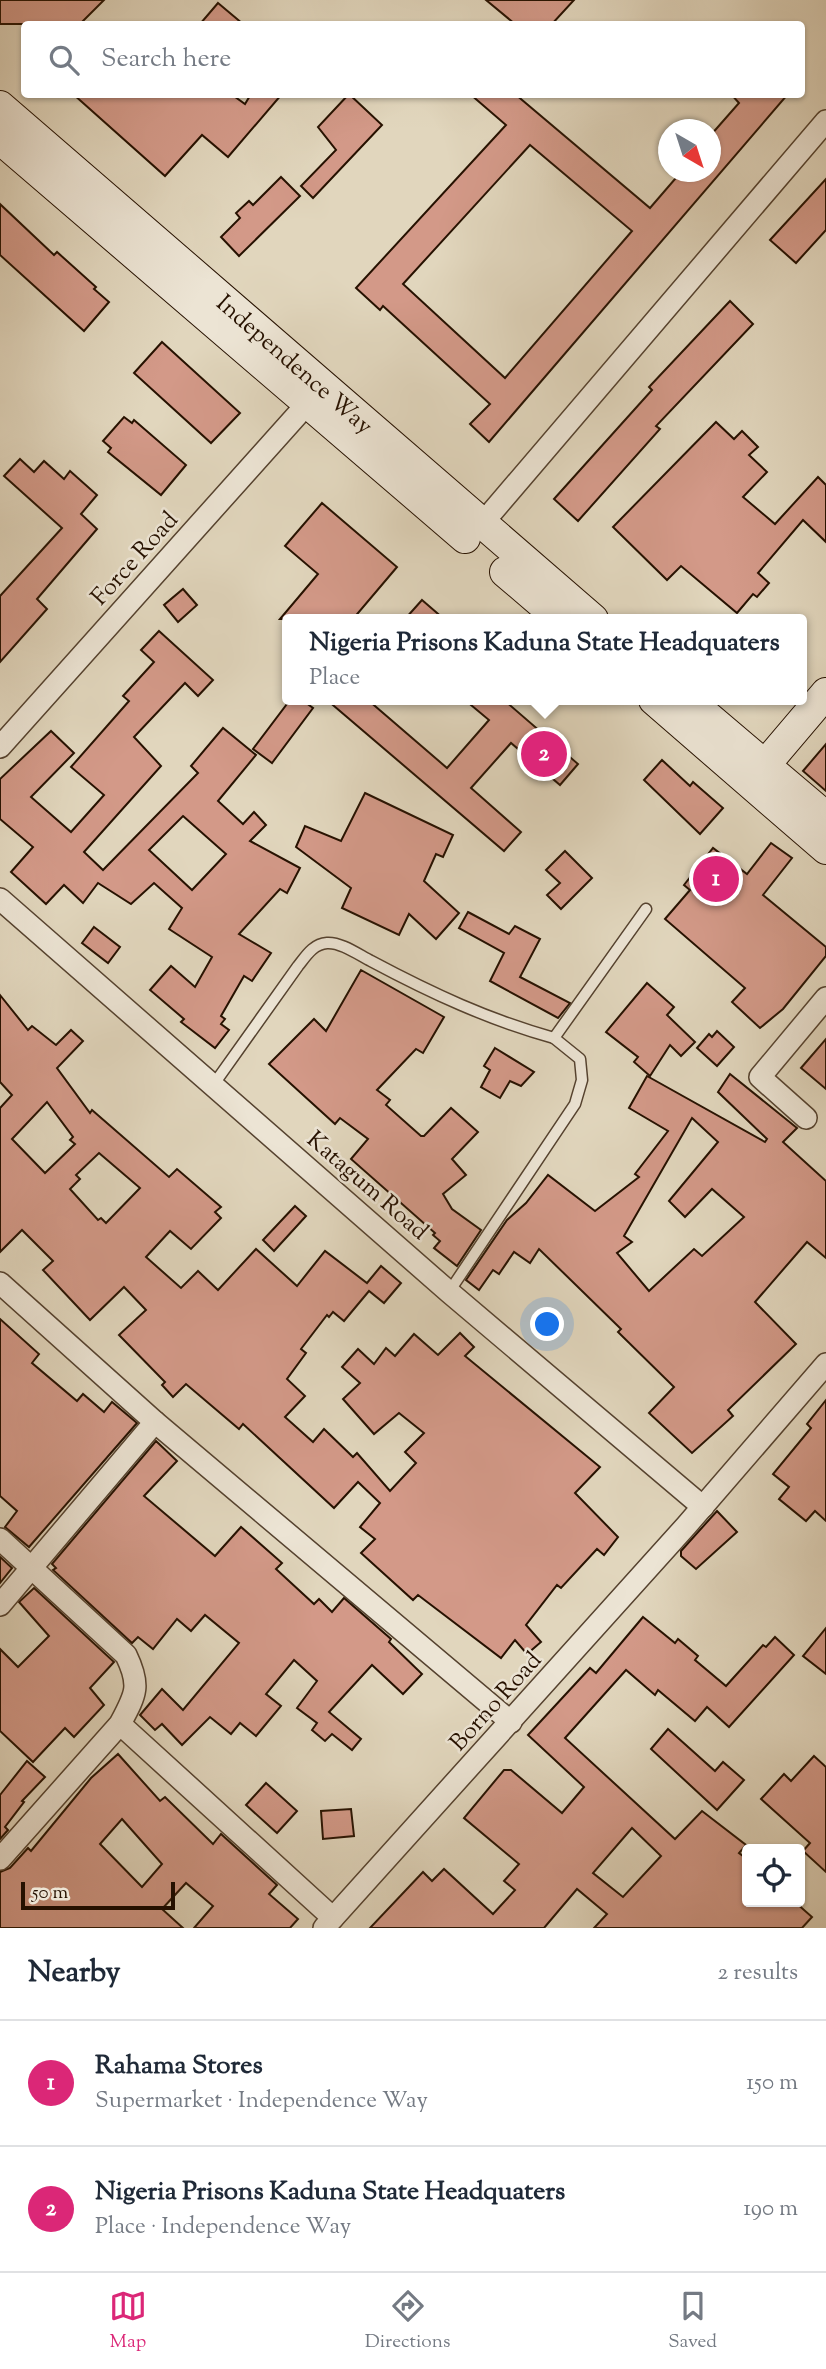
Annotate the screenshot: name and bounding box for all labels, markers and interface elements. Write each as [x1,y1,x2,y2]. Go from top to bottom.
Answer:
search box [21,21,805,98]
icon: search [45,41,83,79]
text: Search here [101,41,231,78]
north arrow [658,119,721,182]
street label: Independence Way [208,288,380,443]
street label: Force Road [84,504,187,614]
popup [282,614,807,705]
text: Nigeria Prisons Kaduna State Headquaters [309,625,780,662]
text: Place [309,662,360,695]
pin: 2 [521,728,567,780]
pin: 1 [693,853,739,905]
street label: Katagum Road [298,1124,435,1249]
your location [530,1307,564,1341]
street label: Borno Road [443,1645,551,1760]
map controls [742,1844,805,1907]
button: locate [742,1844,805,1907]
scale bar [21,1879,175,1911]
text: 50 m [32,1880,68,1907]
text: Nearby [28,1952,120,1995]
text: 2 results [718,1957,798,1990]
text: Rahama Stores [95,2048,263,2085]
text: 1 [47,2067,55,2100]
text: 150 m [746,2067,798,2100]
text: Supermarket · Independence Way [95,2085,428,2118]
text: Nigeria Prisons Kaduna State Headquaters [95,2174,565,2211]
text: 2 [46,2193,56,2226]
text: 190 m [743,2193,798,2226]
text: Place · Independence Way [95,2211,351,2244]
tab: Map [109,2287,147,2356]
tab: Directions [365,2287,450,2356]
tab: Saved [668,2287,717,2356]

